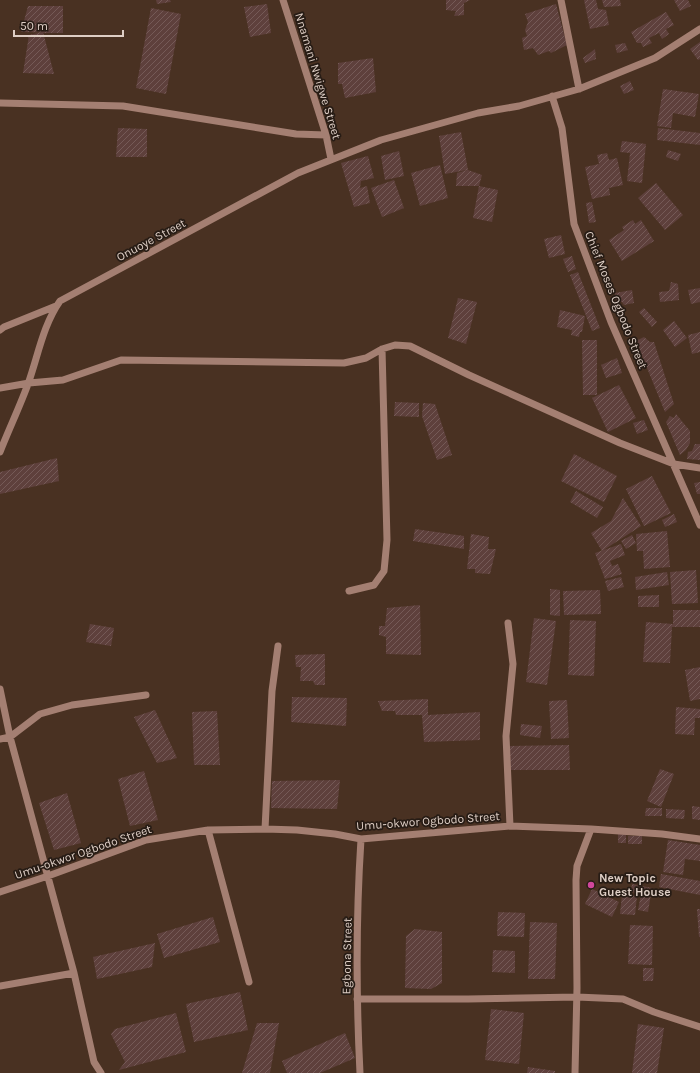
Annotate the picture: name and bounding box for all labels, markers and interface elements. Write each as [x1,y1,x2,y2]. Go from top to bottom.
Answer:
street label: Nnamani Nwigwe Street [292,11,344,141]
scale bar [14,12,123,38]
text: 50 m [20,19,48,33]
street label: Onuoye Street [114,216,188,264]
street label: Chief Moses Ogbodo Street [582,229,650,371]
street label: Umu-okwor Ogbodo Street [356,809,501,833]
street label: Umu-okwor Ogbodo Street [13,822,154,882]
place label: New Topic Guest House [599,871,671,899]
marker: New Topic Guest House [586,880,596,890]
street label: Egbona Street [339,917,355,995]

